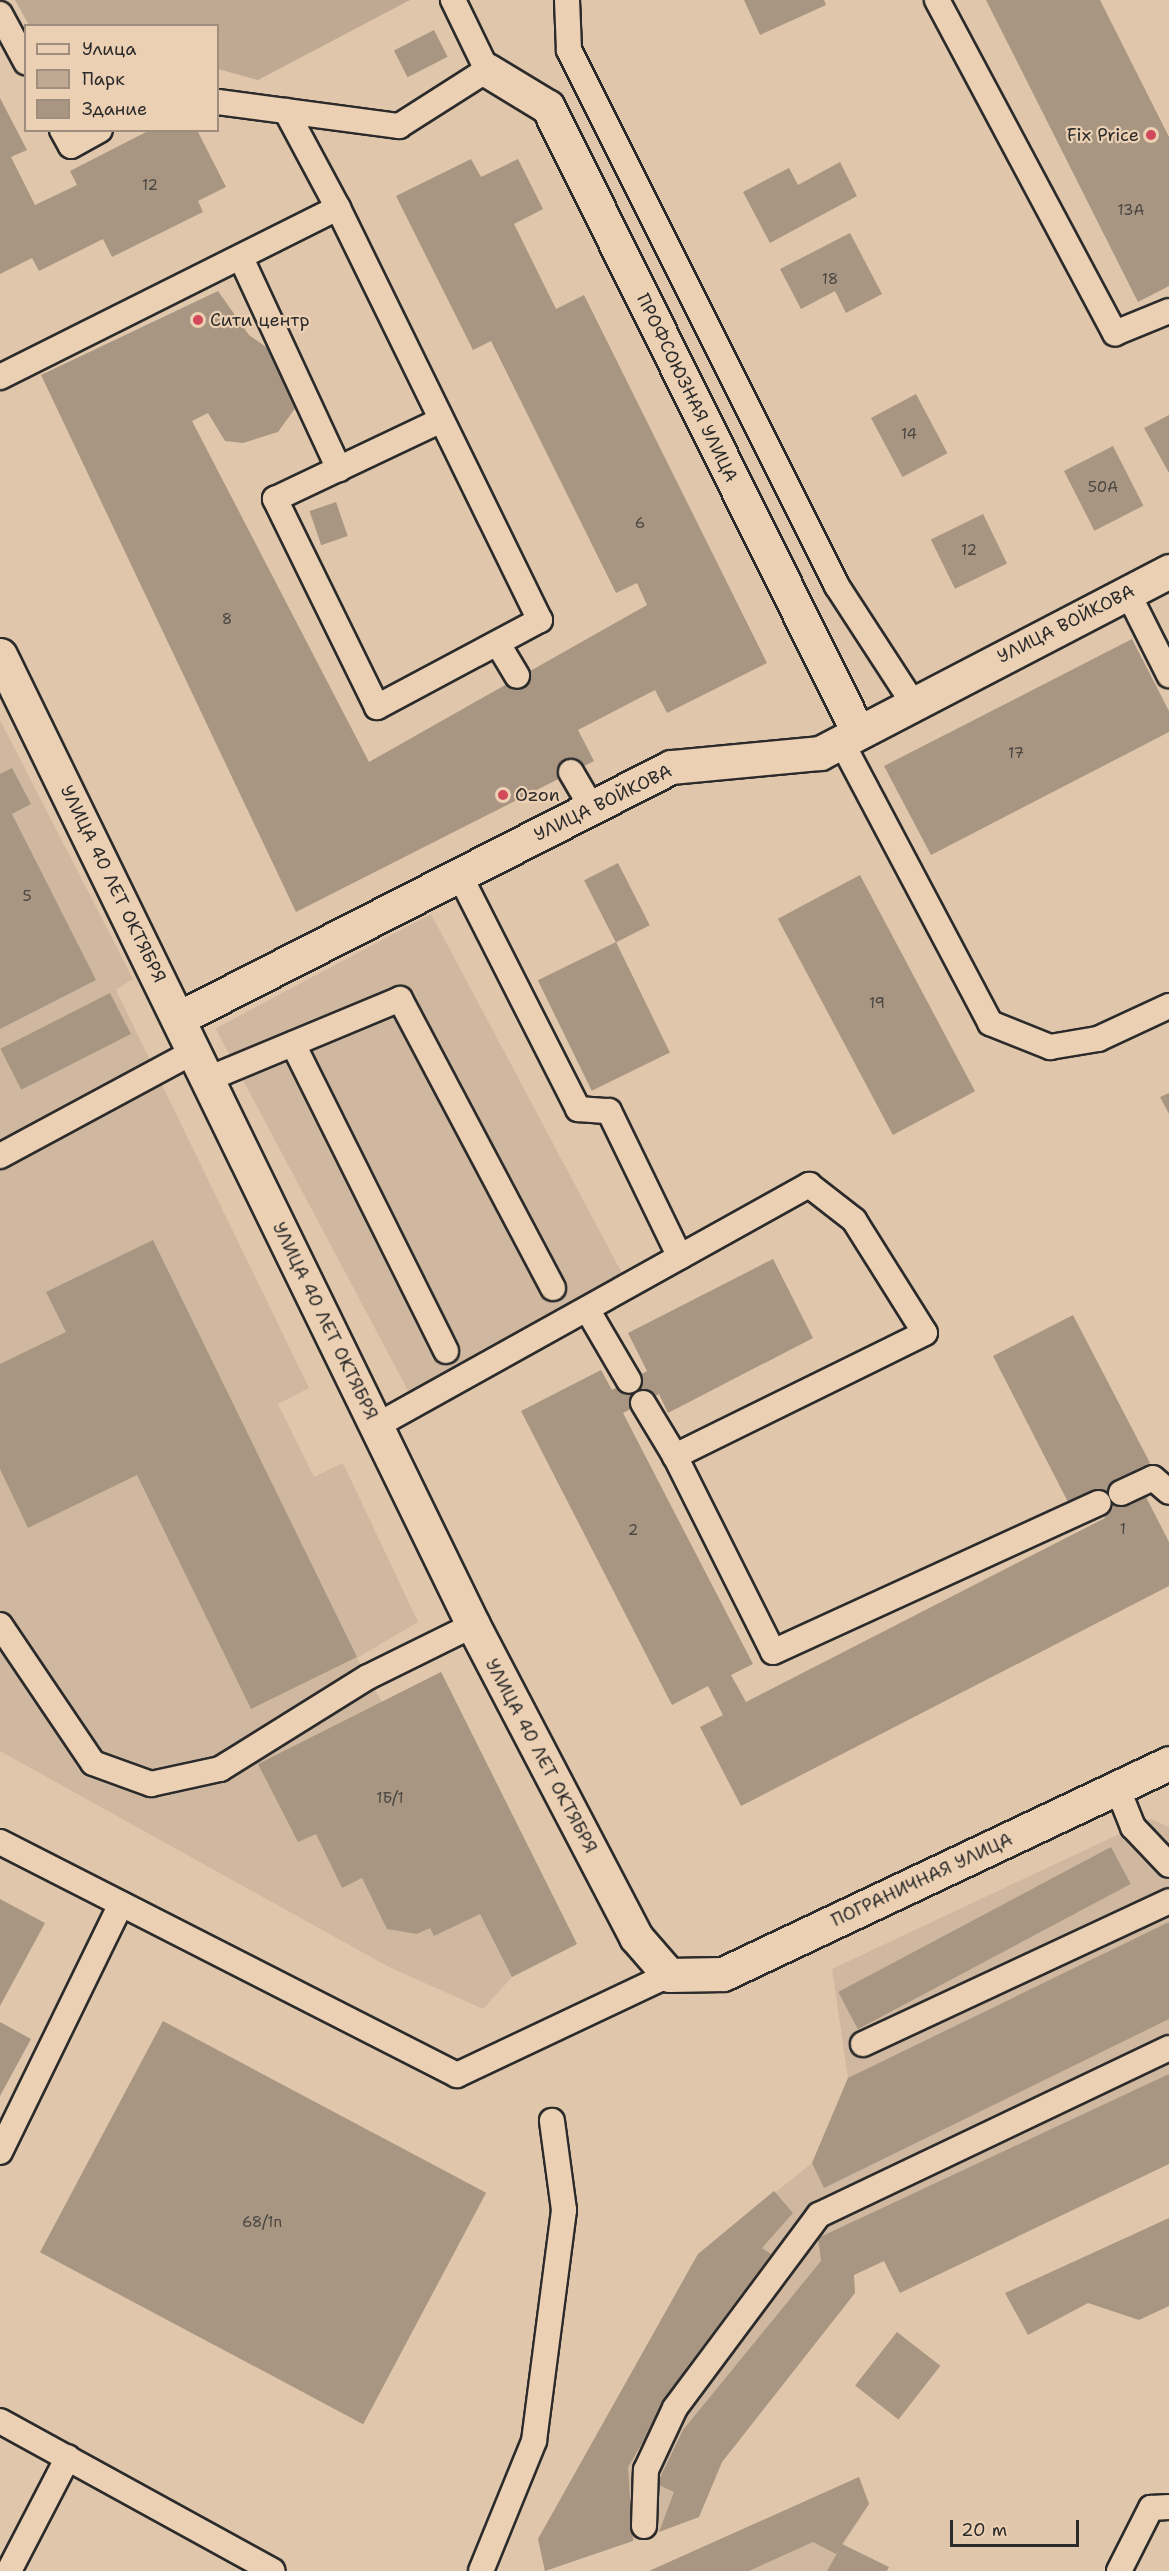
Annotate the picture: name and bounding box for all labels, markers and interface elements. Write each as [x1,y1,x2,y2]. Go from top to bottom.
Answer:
legend [24,24,219,132]
text: Улица [82,37,136,61]
text: Парк [82,67,125,91]
text: Здание [82,97,147,121]
place label: Fix Price [1067,124,1139,146]
marker: Fix Price [1144,128,1158,142]
house number: 12 [142,177,158,195]
house number: 13А [1118,202,1144,220]
house number: 18 [822,271,838,289]
street label: ПРОФСОЮЗНАЯ УЛИЦА [632,290,742,486]
place label: Сити центр [210,309,309,331]
marker: Сити центр [191,313,205,327]
house number: 14 [901,426,917,444]
house number: 50А [1088,479,1118,497]
house number: 6 [635,515,645,533]
house number: 12 [961,542,977,560]
street label: УЛИЦА ВОЙКОВА [994,580,1138,668]
house number: 8 [222,611,232,629]
house number: 17 [1008,745,1024,763]
street label: УЛИЦА ВОЙКОВА [530,760,676,846]
street label: УЛИЦА 40 ЛЕТ ОКТЯБРЯ [56,782,170,986]
place label: Ozon [515,784,560,806]
marker: Ozon [496,788,510,802]
house number: 5 [22,888,32,906]
house number: 19 [869,995,885,1013]
street label: УЛИЦА 40 ЛЕТ ОКТЯБРЯ [268,1219,382,1423]
house number: 1 [1120,1521,1126,1539]
house number: 2 [628,1522,638,1540]
street label: УЛИЦА 40 ЛЕТ ОКТЯБРЯ [481,1655,601,1857]
house number: 1Б/1 [376,1790,404,1808]
street label: ПОГРАНИЧНАЯ УЛИЦА [828,1829,1016,1931]
house number: 68/1п [242,2214,282,2232]
scale bar [953,2508,1082,2546]
text: 20 m [961,2518,1007,2542]

